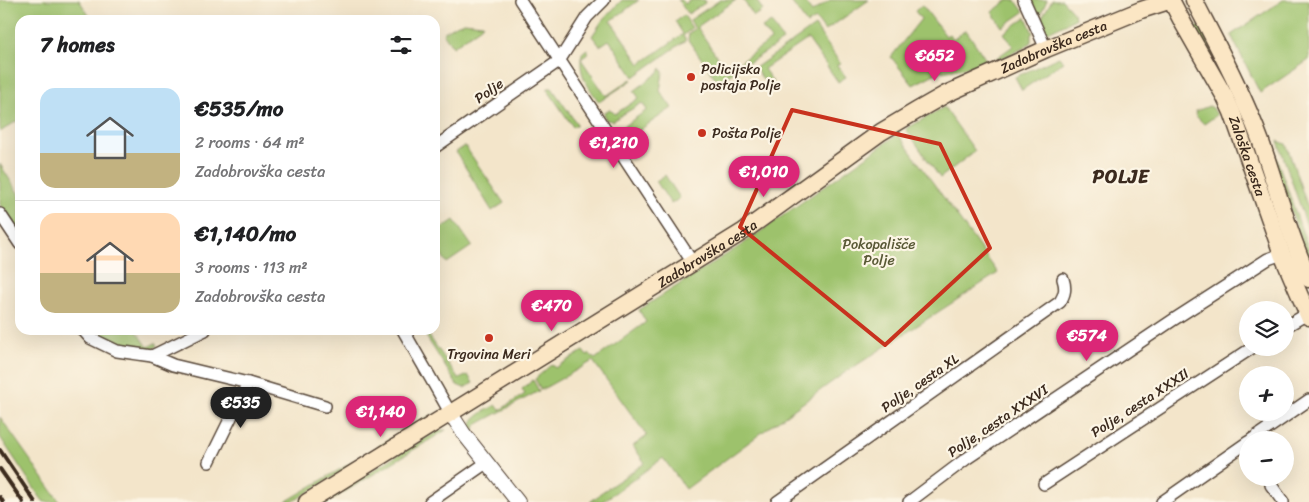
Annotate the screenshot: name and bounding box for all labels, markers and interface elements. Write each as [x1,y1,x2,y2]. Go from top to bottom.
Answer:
street label: Zadobrovška cesta [996,13,1111,81]
text: 7 homes [40,26,115,64]
icon: filters [387,31,415,59]
pin: €652 [905,39,965,82]
text: €652 [916,41,954,70]
place label: Policijska postaja Polje [700,57,781,98]
marker: Policijska postaja Polje [685,71,697,83]
street label: Polje [469,72,509,110]
text: €535/mo [195,90,283,128]
icon: home [80,108,140,168]
street label: Zaloška cesta [1222,112,1274,201]
place label: Pošta Polje [712,121,781,146]
pin: €1,210 [573,126,655,169]
marker: Pošta Polje [696,127,708,139]
text: 2 rooms · 64 m² [195,128,305,157]
text: €1,210 [590,128,638,157]
pin: €1,010 [723,156,805,198]
text: Zadobrovška cesta [195,157,325,186]
text: €1,010 [740,157,788,186]
district label: POLJE [1092,160,1150,193]
street label: Zadobrovška cesta [652,213,763,294]
text: €1,140/mo [195,215,296,253]
park label: Pokopališče Polje [842,232,916,273]
icon: home [80,233,140,293]
text: 3 rooms · 113 m² [195,253,307,282]
text: Zadobrovška cesta [195,282,325,311]
pin: €470 [522,290,582,332]
text: €470 [532,291,572,320]
map controls [1239,301,1294,486]
button: layers [1239,301,1294,356]
pin: €574 [1057,320,1117,362]
text: €574 [1067,321,1107,350]
marker: Trgovina Meri [483,332,495,344]
place label: Trgovina Meri [447,342,532,367]
street label: Polje, cesta XL [876,346,965,419]
street label: Polje, cesta XXXII [1086,361,1195,444]
button: + [1239,366,1294,421]
street label: Polje, cesta XXXVI [942,377,1055,464]
pin: €535 [211,386,271,429]
text: €535 [222,388,260,417]
pin: €1,140 [340,396,422,438]
text: €1,140 [357,397,405,426]
button: − [1239,431,1294,486]

